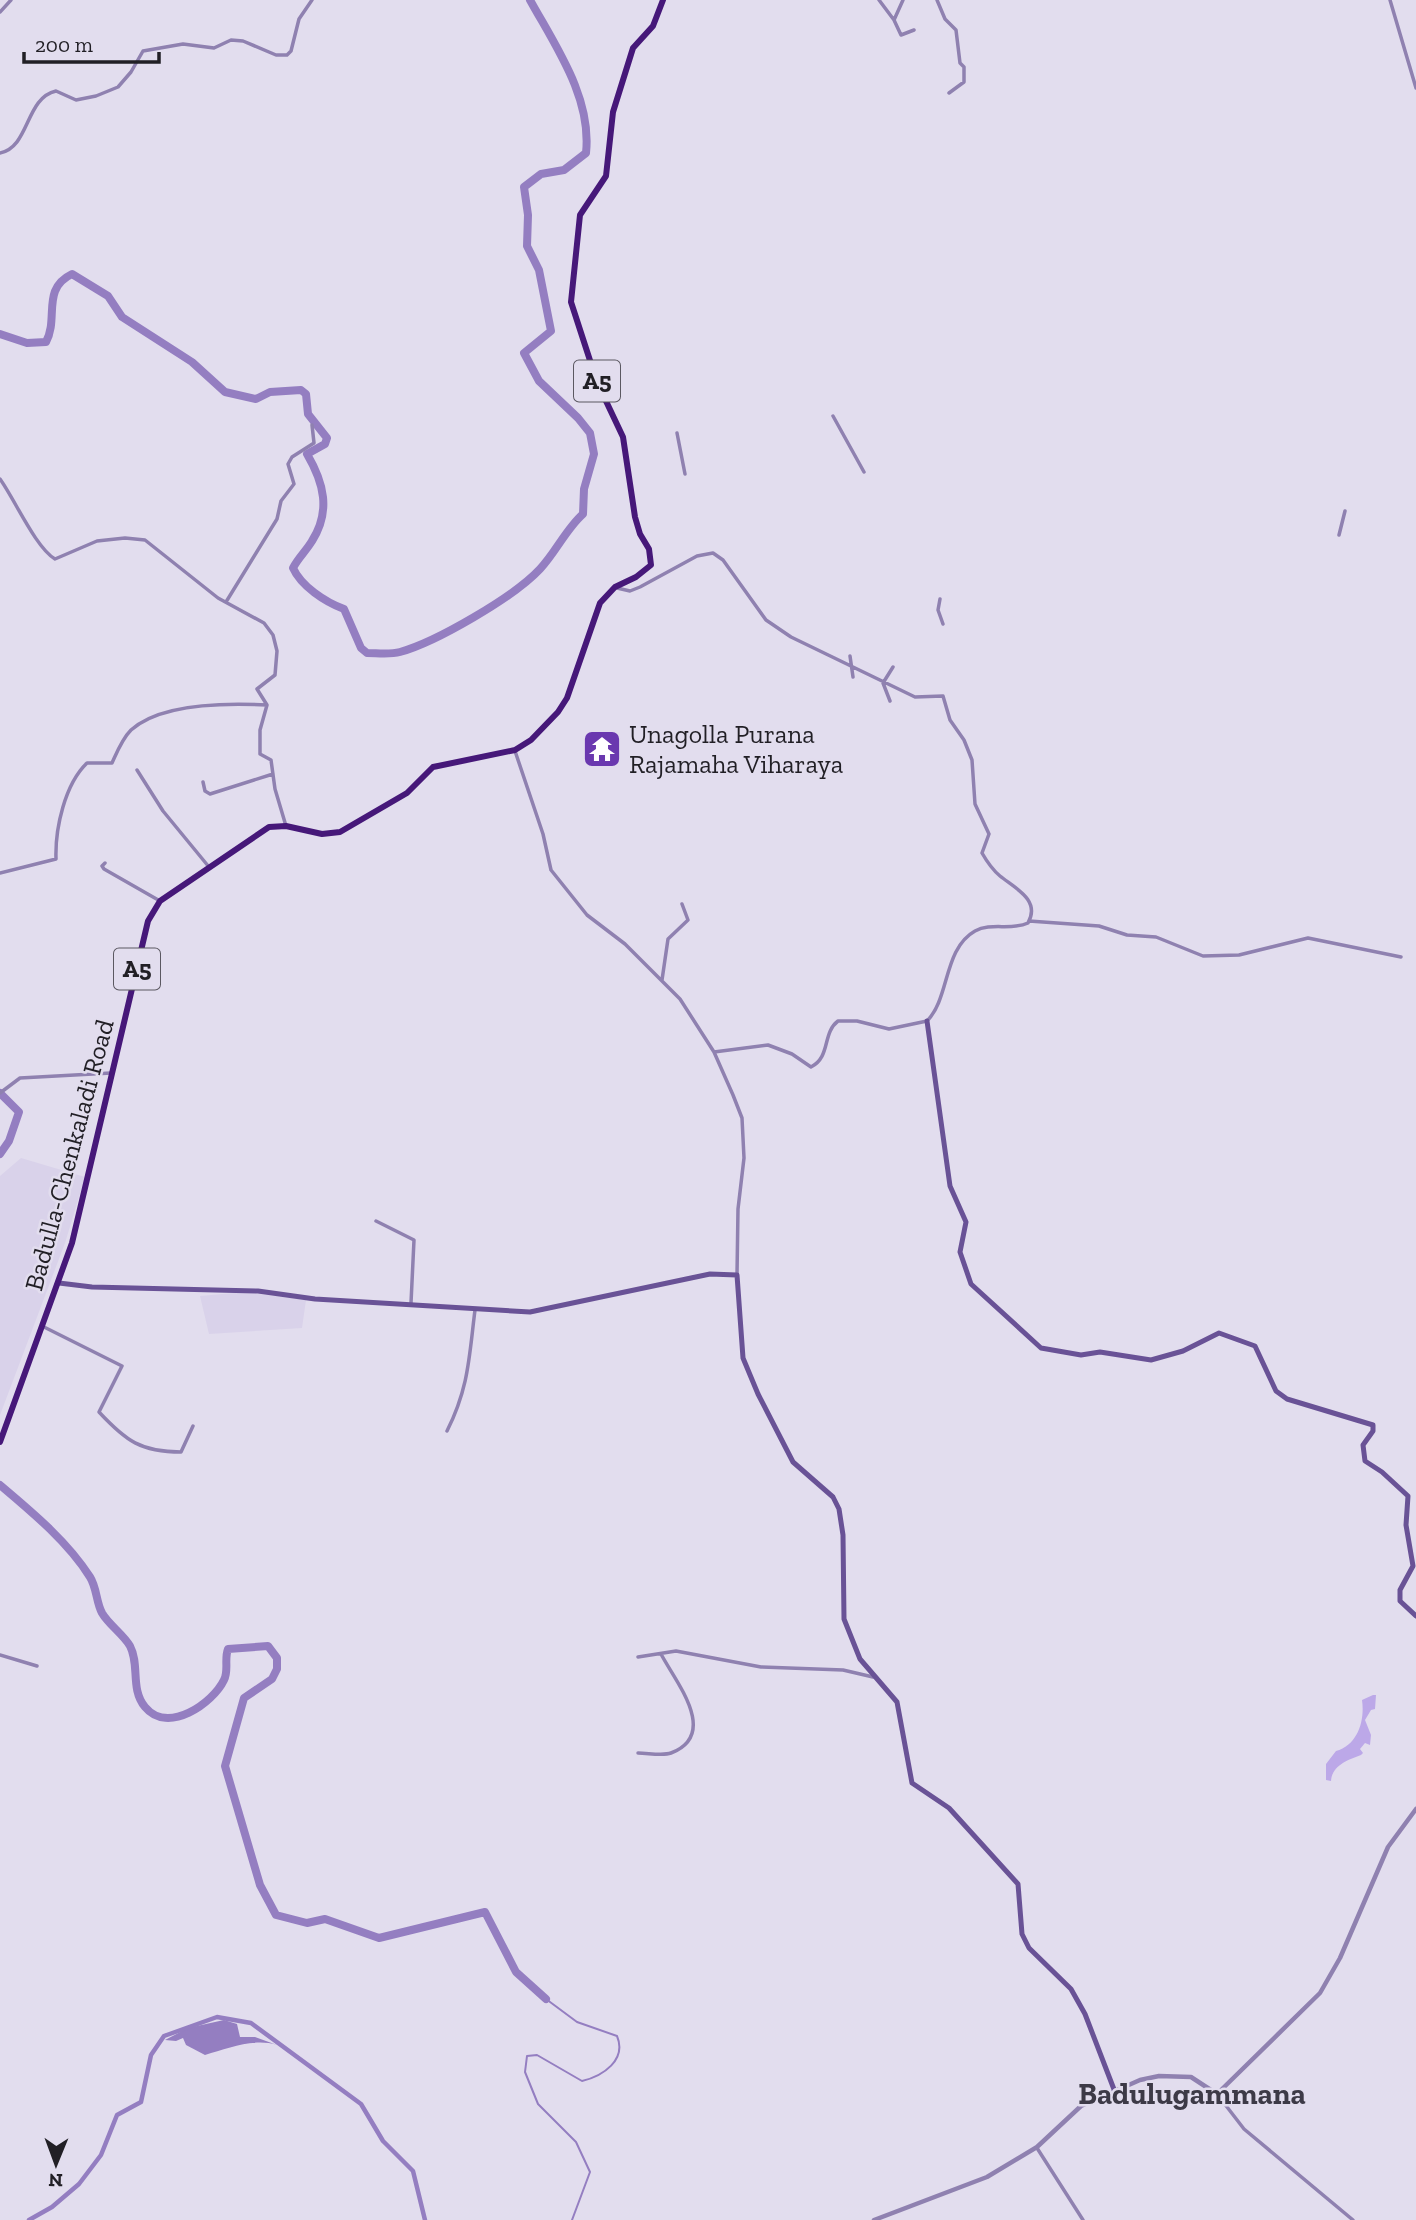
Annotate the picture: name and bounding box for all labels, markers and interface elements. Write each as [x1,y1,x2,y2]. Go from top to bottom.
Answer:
scale bar [24,21,159,65]
text: 200 m [35,32,93,57]
road number: A5 [574,360,620,402]
place label: Unagolla Purana Rajamaha Viharaya [629,718,844,780]
temple icon: Unagolla Purana Rajamaha Viharaya [581,728,623,770]
road number: A5 [114,948,160,989]
street label: Badulla-Chenkaladi Road [17,1016,121,1294]
district label: Badulugammana [1078,2076,1306,2112]
north arrow [21,2129,91,2199]
text: N [48,2169,63,2192]

